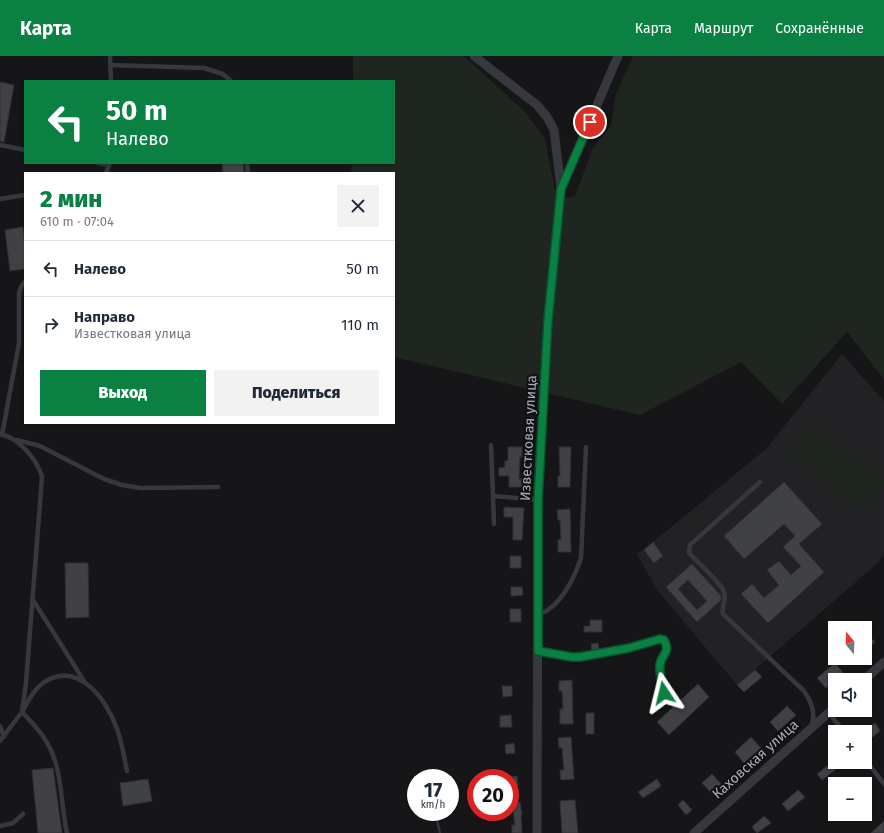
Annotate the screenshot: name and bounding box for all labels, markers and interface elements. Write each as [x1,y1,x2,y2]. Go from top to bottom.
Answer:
text: Карта [20,17,72,40]
text: Карта [635,20,672,37]
text: Маршрут [694,20,753,37]
text: Сохранённые [775,20,864,37]
text: 50 m [106,94,168,127]
icon: left [40,96,92,148]
pin [573,105,607,139]
icon: arrive [579,111,601,133]
text: Налево [106,128,169,150]
text: 2 мин [40,185,102,213]
button: close [337,185,379,227]
text: 610 m · 07:04 [40,214,114,229]
icon: left [40,258,62,280]
text: Налево [74,260,126,278]
text: 50 m [346,260,379,278]
text: Направо [74,308,135,326]
icon: right [40,314,62,336]
text: 110 m [341,316,379,334]
text: Известковая улица [74,326,191,341]
button: Выход [40,370,206,416]
button: Поделиться [214,370,379,416]
street label: Известковая улица [517,375,540,501]
north arrow [828,621,872,665]
map controls [828,621,872,821]
position arrow [643,672,685,714]
button: sound [828,673,872,717]
street label: Каховская улица [709,716,802,803]
button: + [828,725,872,769]
speed limit sign: 20 [467,769,519,821]
button: − [828,777,872,821]
text: 17 [424,778,442,802]
text: km/h [421,799,445,811]

